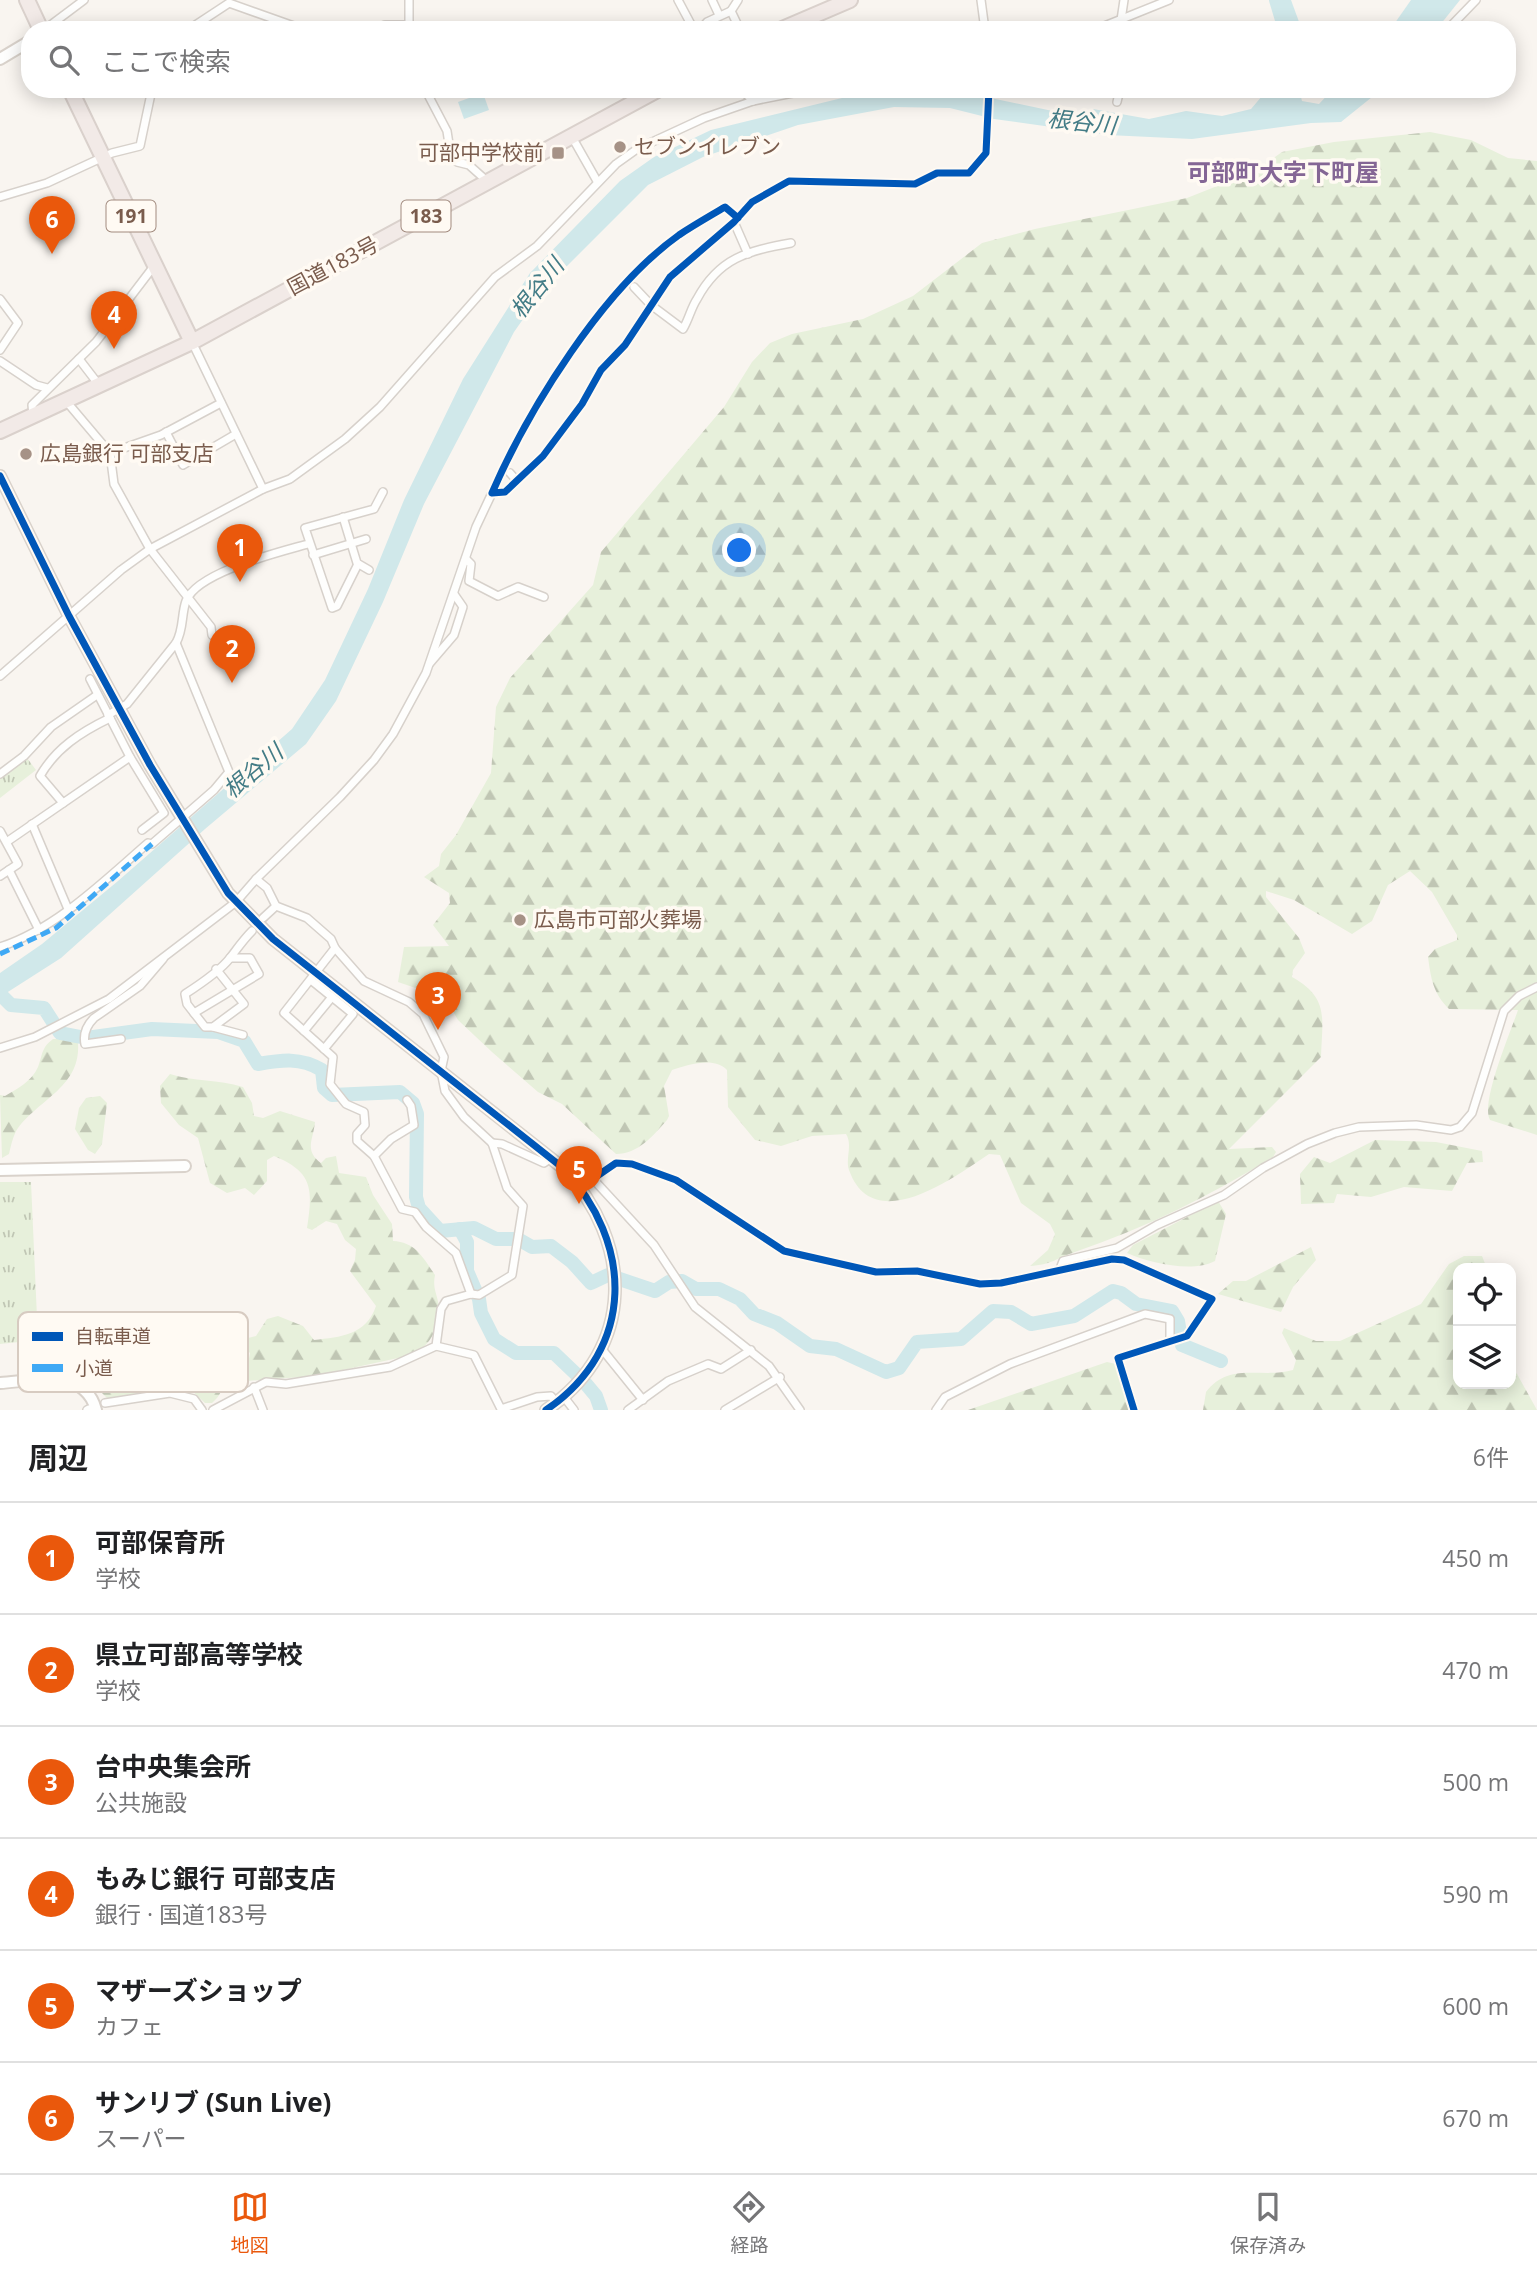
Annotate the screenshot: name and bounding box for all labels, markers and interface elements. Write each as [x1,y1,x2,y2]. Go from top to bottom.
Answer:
search box [21,21,1516,98]
icon: search [45,41,83,79]
text: ここで検索 [101,43,231,79]
water label: 根谷川 [1046,101,1121,141]
place label: セブンイレブン [634,132,781,160]
place label: 可部中学校前 [418,138,544,166]
marker: セブンイレブン [612,139,628,155]
marker: 可部中学校前 [550,145,566,161]
district label: 可部町大字下町屋 [1187,155,1379,188]
pin: 6 [29,196,75,254]
road number: 191 [106,200,156,232]
road number: 183 [402,200,450,232]
street label: 国道183号 [282,230,383,301]
water label: 根谷川 [502,248,572,324]
pin: 4 [91,291,137,349]
place label: 広島銀行 可部支店 [40,439,213,467]
marker: 広島銀行 可部支店 [18,446,34,462]
pin: 1 [217,524,263,582]
your location [722,533,756,567]
pin: 2 [209,625,255,683]
water label: 根谷川 [216,734,291,805]
place label: 広島市可部火葬場 [534,905,702,933]
marker: 広島市可部火葬場 [512,912,528,928]
pin: 3 [415,972,461,1030]
pin: 5 [556,1146,602,1204]
map controls [1453,1263,1516,1389]
button: locate [1453,1263,1516,1326]
legend [18,1312,248,1392]
text: 自転車道 [75,1323,151,1349]
button: layers [1453,1326,1516,1389]
text: 小道 [75,1355,113,1381]
text: 周辺 [28,1437,88,1478]
text: 6件 [1473,1441,1509,1473]
text: 可部保育所 [95,1524,225,1560]
text: 1 [44,1542,58,1574]
text: 450 m [1442,1542,1509,1574]
text: 学校 [95,1562,141,1594]
text: 県立可部高等学校 [95,1636,303,1672]
text: 2 [44,1654,58,1686]
text: 470 m [1442,1654,1509,1686]
text: 学校 [95,1674,141,1706]
text: 台中央集会所 [95,1748,251,1784]
text: 3 [44,1766,58,1798]
text: 500 m [1442,1766,1509,1798]
text: 公共施設 [95,1786,187,1818]
text: もみじ銀行 可部支店 [95,1860,336,1896]
text: 4 [44,1878,58,1910]
text: 590 m [1442,1878,1509,1910]
text: 銀行 · 国道183号 [95,1898,267,1930]
text: マザーズショップ [95,1972,302,2008]
text: 5 [44,1990,58,2022]
text: 600 m [1442,1990,1509,2022]
text: カフェ [95,2010,164,2042]
text: サンリブ (Sun Live) [95,2084,331,2120]
text: 6 [44,2102,58,2134]
text: 670 m [1442,2102,1509,2134]
text: スーパー [95,2122,187,2154]
tab: 地図 [231,2188,269,2258]
tab: 経路 [730,2188,768,2258]
tab: 保存済み [1230,2188,1306,2258]

